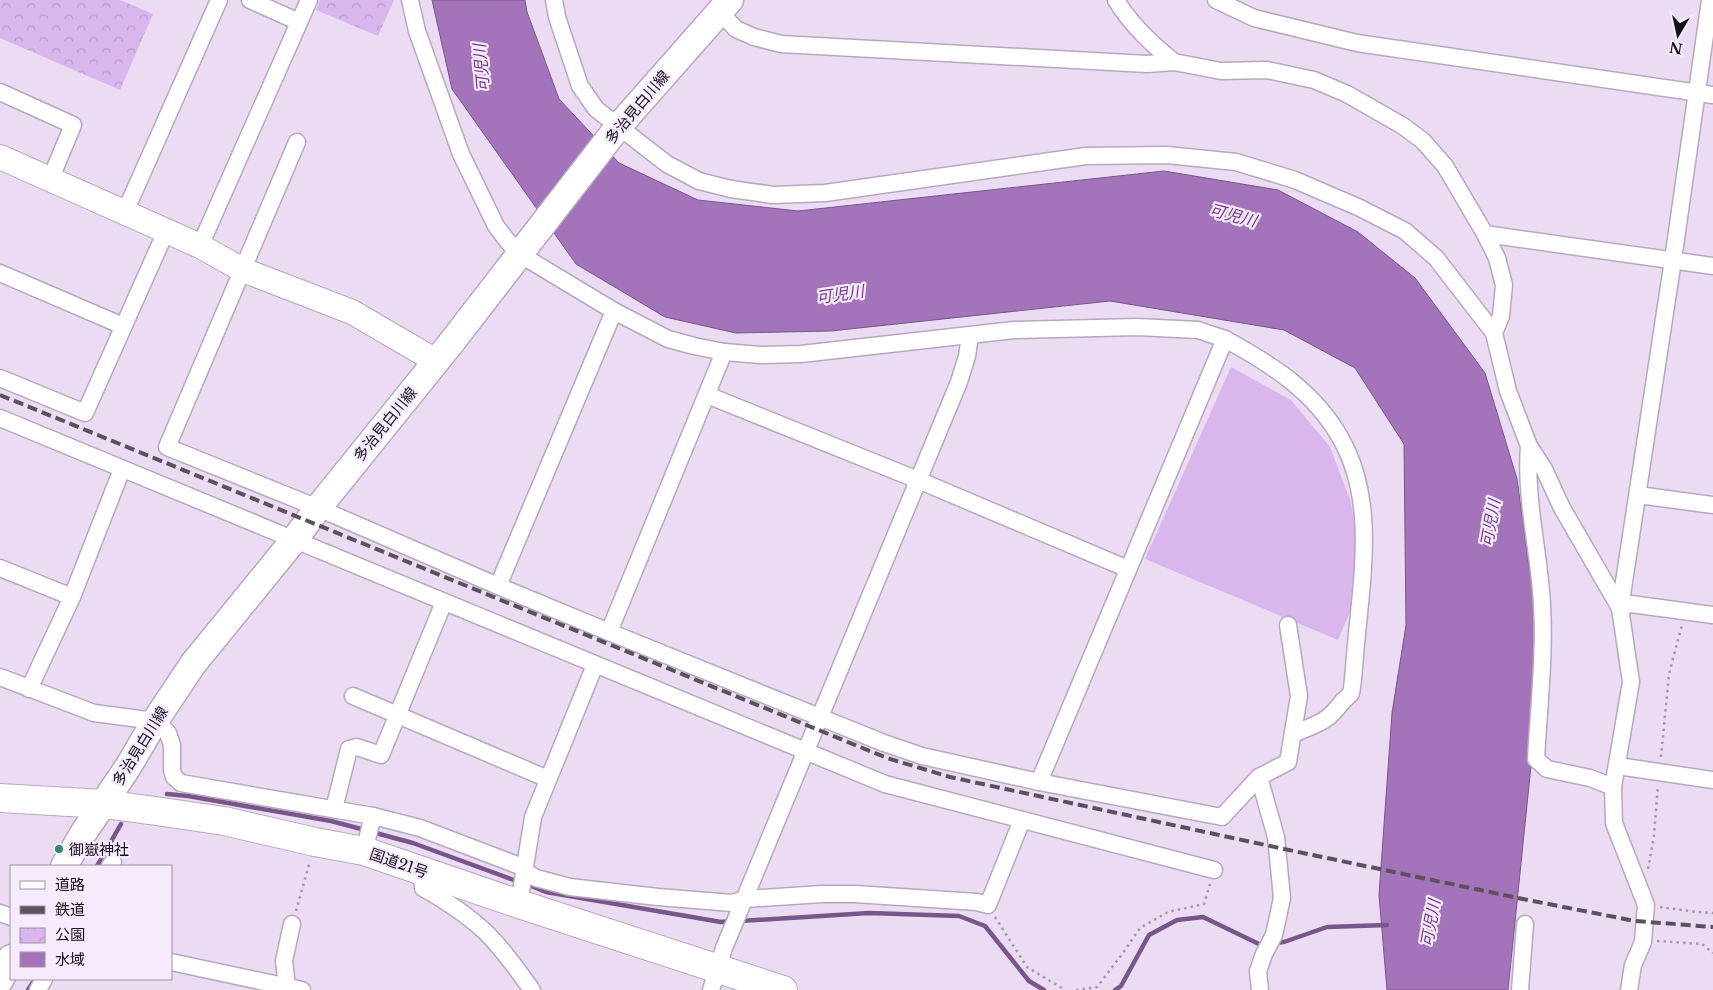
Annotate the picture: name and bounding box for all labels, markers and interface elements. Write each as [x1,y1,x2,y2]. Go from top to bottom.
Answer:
north arrow [1653,10,1703,60]
text: N [1668,38,1684,58]
water label: 可児川 [469,41,493,93]
street label: 多治見白川線 [601,66,673,148]
water label: 可児川 [1207,199,1261,231]
water label: 可児川 [815,280,867,307]
street label: 多治見白川線 [349,383,421,465]
water label: 可児川 [1476,496,1504,548]
street label: 多治見白川線 [108,703,172,789]
place label: 御嶽神社 [69,840,129,859]
marker: 御嶽神社 [53,843,65,855]
street label: 国道21号 [367,844,431,882]
legend [10,865,172,980]
text: 道路 [55,875,85,894]
water label: 可児川 [1416,896,1444,948]
text: 鉄道 [55,900,85,919]
text: 公園 [55,925,85,944]
text: 水域 [55,950,85,969]

